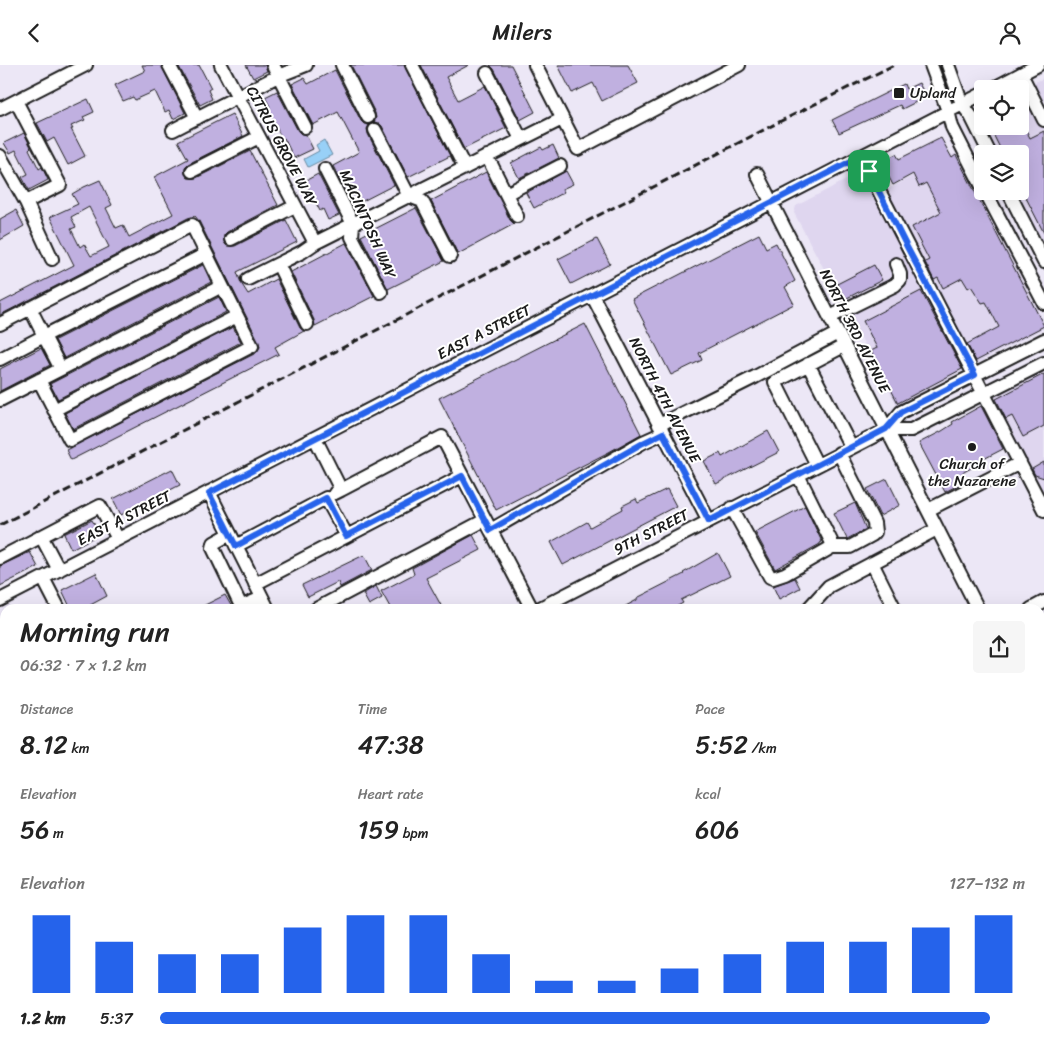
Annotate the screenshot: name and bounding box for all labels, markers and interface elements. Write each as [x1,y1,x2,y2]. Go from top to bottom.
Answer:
text: Milers [492,13,552,52]
icon: back [20,19,48,47]
icon: person [996,19,1024,47]
place label: Upland [910,80,957,106]
map controls [974,80,1029,200]
button: locate [974,80,1029,135]
street label: CITRUS GROVE WAY [239,81,325,212]
marker: Upland [892,86,906,100]
button: layers [974,145,1029,200]
pin [848,150,890,192]
icon: arrive [855,157,883,185]
street label: MACINTOSH WAY [332,165,404,283]
street label: NORTH 3RD AVENUE [812,264,898,399]
street label: EAST A STREET [432,296,537,367]
street label: NORTH 4TH AVENUE [622,332,709,469]
marker: Church of the Nazarene [966,441,978,453]
place label: Church of the Nazarene [928,451,1016,494]
street label: EAST A STREET [72,482,177,553]
street label: 9TH STREET [609,501,695,562]
text: Morning run [20,607,170,656]
button: share [973,621,1025,673]
text: 06:32 · 7 × 1.2 km [20,651,147,680]
text: Distance [20,697,73,722]
text: Time [358,697,387,722]
text: Pace [695,697,725,722]
text: 8.12 [20,722,68,767]
text: 47:38 [358,722,424,767]
text: 5:52 [695,722,748,767]
text: km [68,736,90,761]
text: /km [748,736,777,761]
text: Elevation [20,782,77,807]
text: Heart rate [358,782,423,807]
text: kcal [695,782,721,807]
text: 56 [20,807,49,852]
text: 159 [358,807,399,852]
text: 606 [695,807,740,852]
text: m [49,821,64,846]
text: bpm [399,821,429,846]
text: Elevation [20,869,85,898]
text: 127–132 m [949,869,1025,898]
text: 1.2 km [20,1004,66,1033]
text: 5:37 [100,1004,133,1033]

